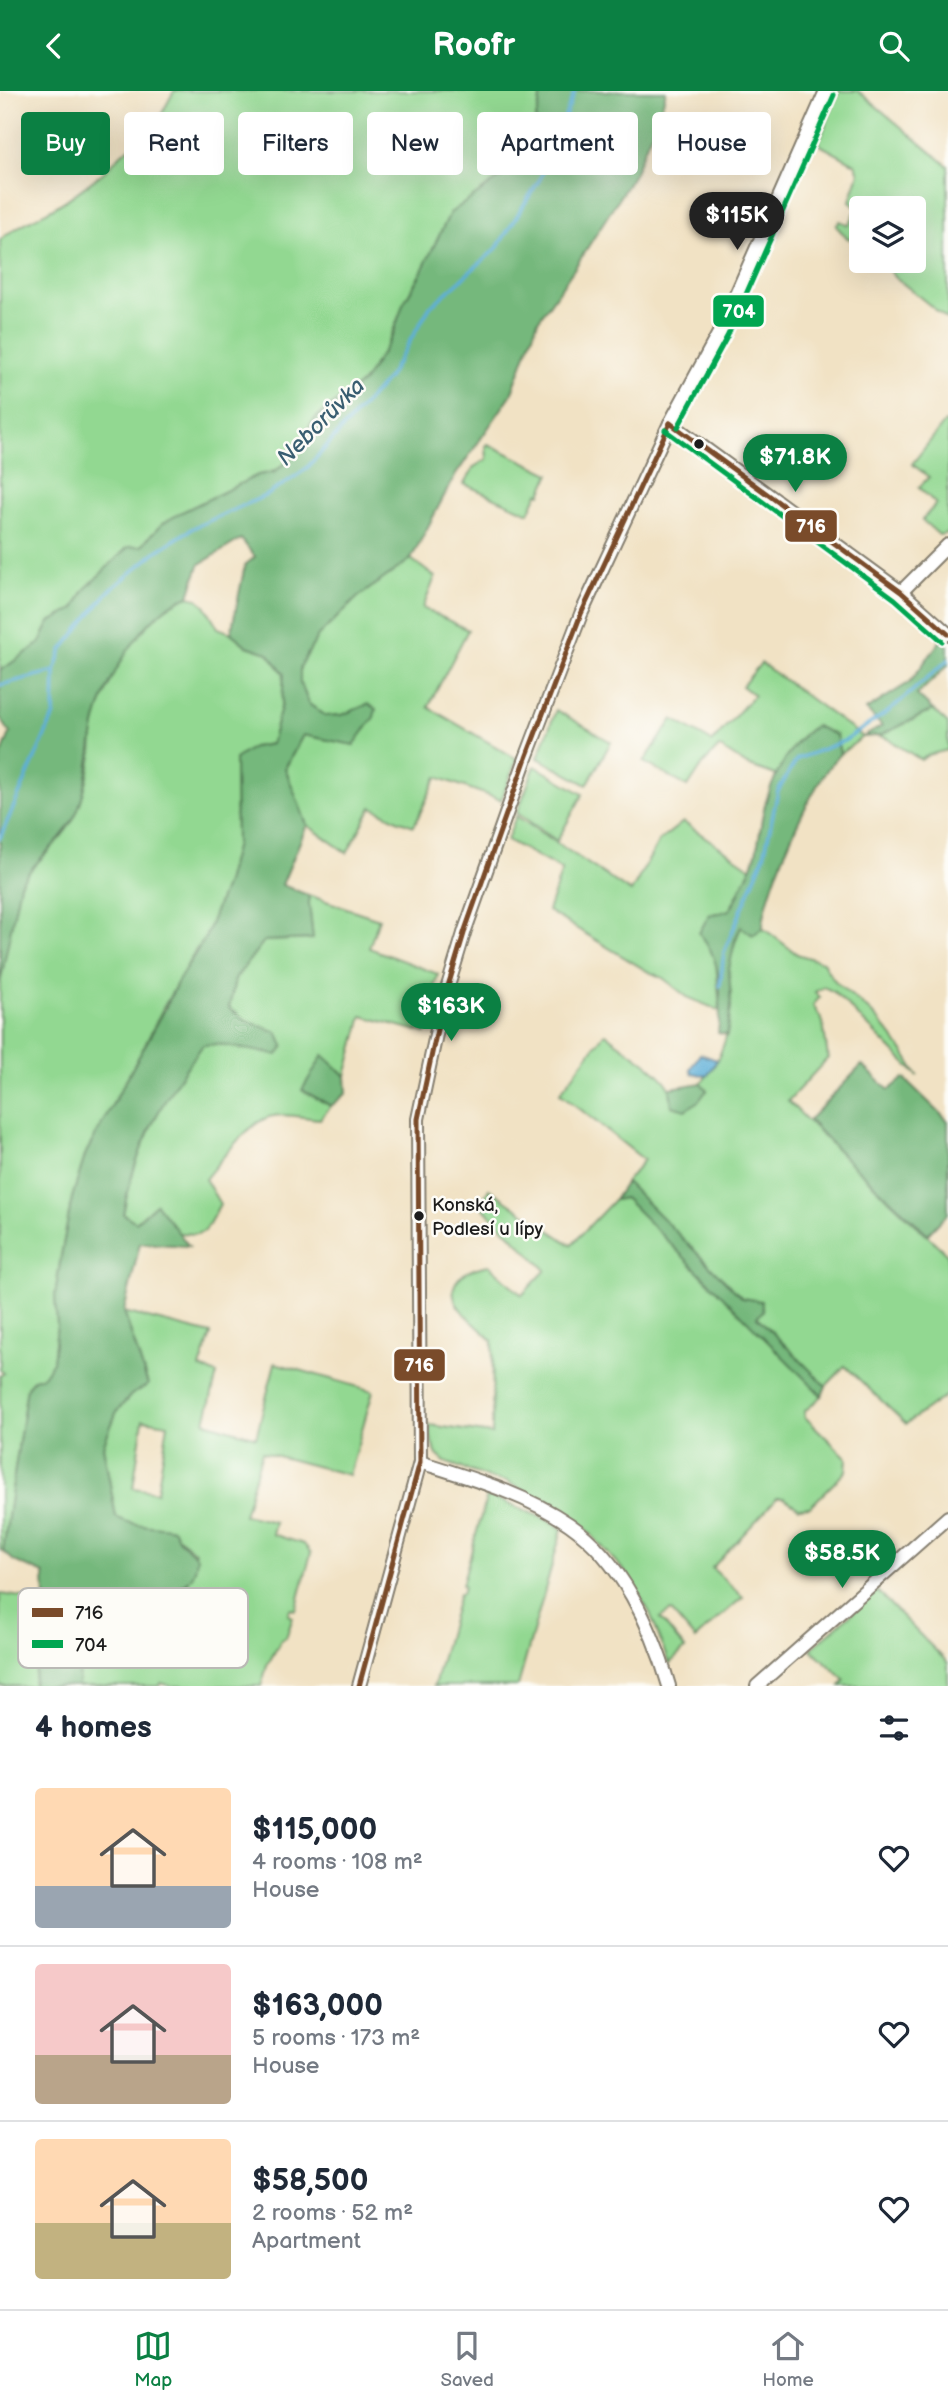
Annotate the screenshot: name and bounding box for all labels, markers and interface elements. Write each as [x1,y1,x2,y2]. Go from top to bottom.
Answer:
text: Roofr [433,26,515,65]
icon: back [35,27,73,65]
icon: search [875,27,913,65]
chip: Buy [21,112,110,175]
chip: Rent [124,112,224,175]
chip: Filters [238,112,353,175]
chip: New [367,112,463,175]
chip: Apartment [477,112,638,175]
chip: House [652,112,771,175]
pin: $115K [688,193,786,252]
map controls [849,196,926,273]
button: layers [849,196,926,273]
text: $115K [705,201,769,229]
line badge: 704 [712,294,765,328]
text: 704 [722,301,756,324]
water label: Neborůvka [271,372,371,472]
pin: $71.8K [738,435,852,494]
unlabelled marker [692,437,706,451]
text: $71.8K [759,443,831,471]
line badge: 716 [784,509,838,543]
text: 716 [796,516,826,539]
pin: $163K [402,983,500,1043]
text: $163K [417,992,485,1020]
place label: Konská, Podlesí u lípy [432,1194,544,1241]
marker: Konská, Podlesí u lípy [412,1209,426,1223]
line badge: 716 [393,1348,446,1382]
text: 716 [404,1355,434,1378]
pin: $58.5K [785,1531,899,1590]
text: $58.5K [804,1539,880,1567]
legend [18,1588,248,1668]
text: 716 [75,1602,103,1625]
text: 704 [75,1634,108,1657]
icon: filters [875,1709,913,1747]
text: 4 homes [35,1710,152,1746]
text: $115,000 [252,1812,377,1848]
icon: home [91,1816,175,1900]
icon: heart [875,1839,913,1877]
text: 4 rooms · 108 m² [252,1848,423,1876]
text: House [252,1876,319,1904]
text: $163,000 [252,1988,383,2024]
icon: home [91,1992,175,2076]
icon: heart [875,2015,913,2053]
text: 5 rooms · 173 m² [252,2024,420,2052]
text: House [252,2052,319,2080]
text: $58,500 [252,2163,368,2199]
icon: home [91,2167,175,2251]
icon: heart [875,2190,913,2228]
text: 2 rooms · 52 m² [252,2199,413,2227]
text: Apartment [252,2227,361,2255]
tab: Map [134,2327,172,2392]
tab: Saved [441,2327,494,2392]
tab: Home [762,2327,814,2392]

